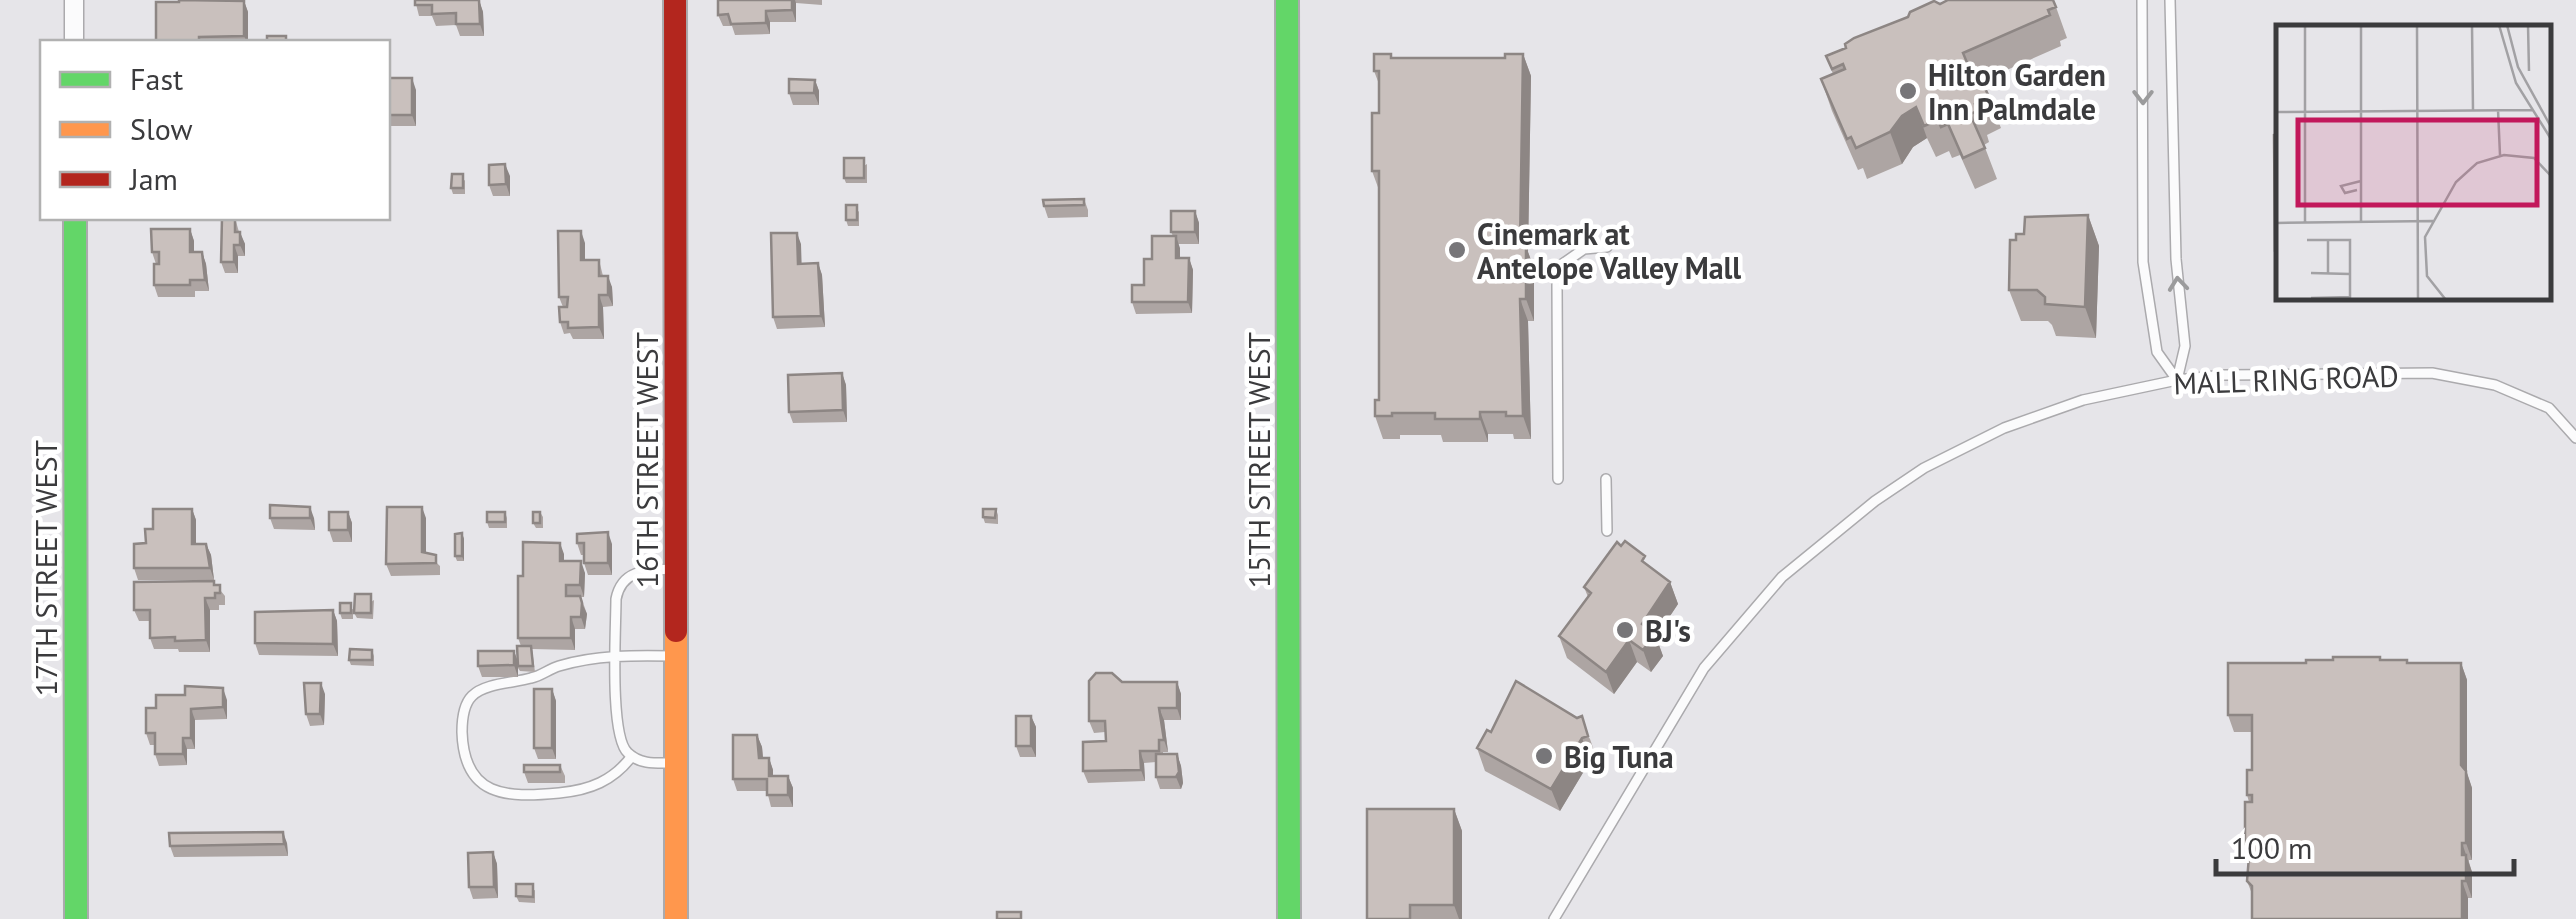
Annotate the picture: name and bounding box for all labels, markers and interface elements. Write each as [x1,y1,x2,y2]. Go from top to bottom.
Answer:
inset map [2276,25,2551,300]
legend [40,40,390,220]
place label: Hilton Garden Inn Palmdale [1928,55,2106,128]
text: Fast [130,59,183,98]
marker: Hilton Garden Inn Palmdale [1897,80,1919,102]
one-way arrow [2132,90,2154,106]
text: Slow [130,109,193,148]
text: Jam [128,159,178,198]
place label: Cinemark at Antelope Valley Mall [1477,214,1741,287]
marker: Cinemark at Antelope Valley Mall [1446,239,1468,261]
one-way arrow [2168,275,2190,291]
street label: 16TH STREET WEST [627,331,666,588]
street label: 15TH STREET WEST [1239,331,1278,588]
street label: MALL RING ROAD [2173,356,2399,402]
street label: 17TH STREET WEST [26,439,65,696]
place label: BJ's [1645,611,1691,650]
marker: BJ's [1614,619,1636,641]
place label: Big Tuna [1564,737,1674,776]
marker: Big Tuna [1533,745,1555,767]
scale bar [2216,814,2514,876]
text: 100 m [2231,828,2312,867]

